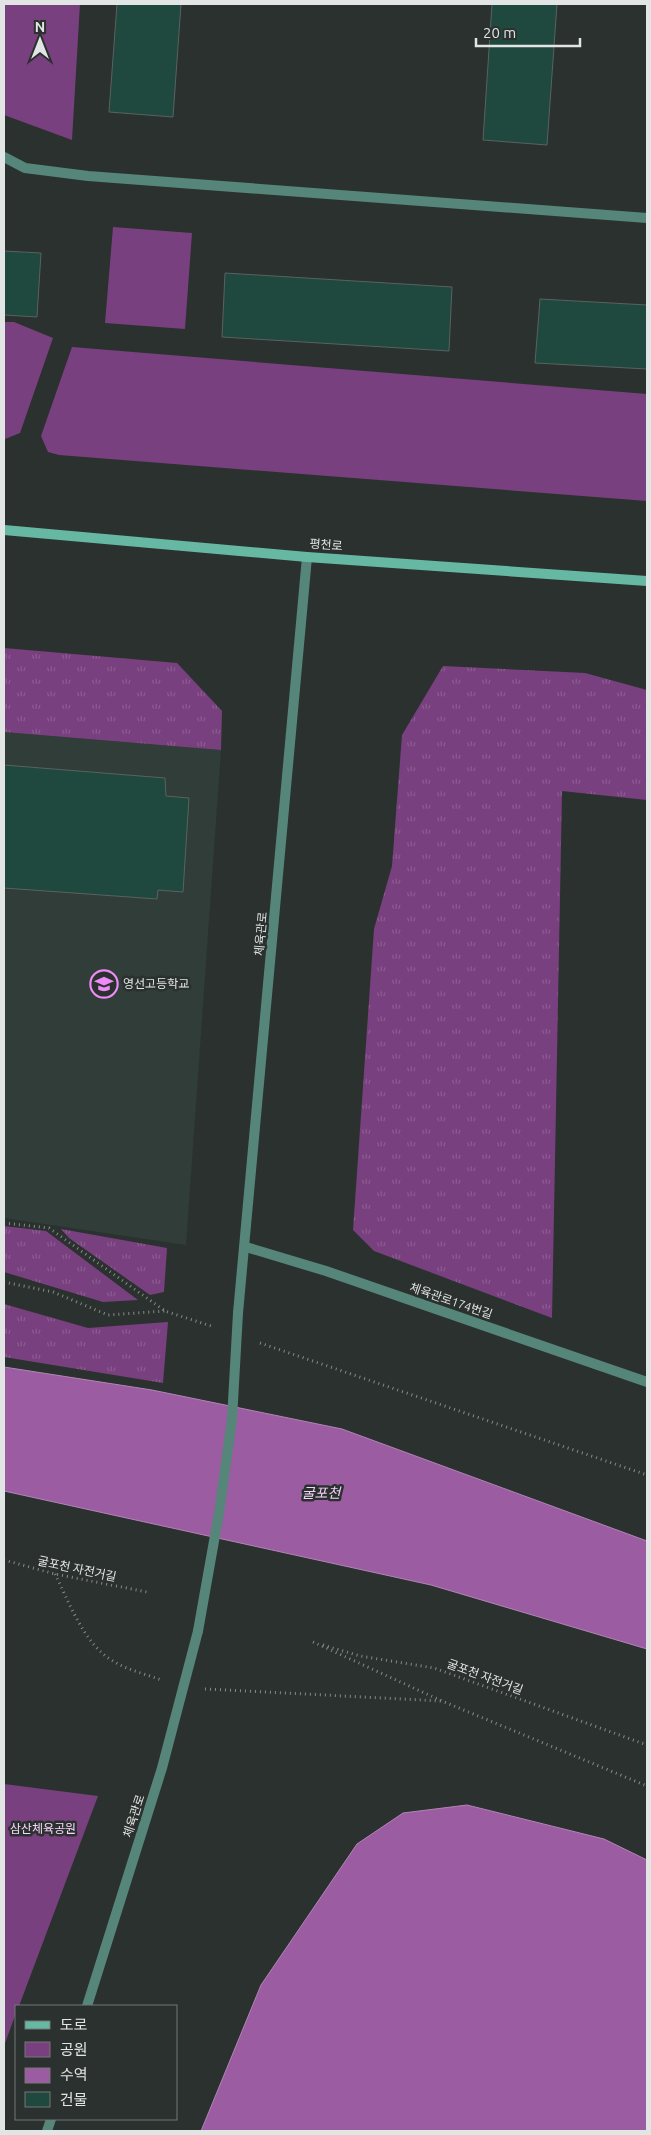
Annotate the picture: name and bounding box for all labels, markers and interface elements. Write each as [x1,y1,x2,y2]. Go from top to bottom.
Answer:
north arrow [15,15,65,65]
scale bar [476,15,580,47]
text: N [35,19,45,35]
text: 20 m [483,24,516,41]
street label: 평천로 [309,537,343,552]
street label: 체육관로 [252,911,269,957]
school or university icon: 영선고등학교 [89,969,119,999]
place label: 영선고등학교 [123,977,189,990]
street label: 체육관로174번길 [408,1280,494,1321]
water label: 굴포천 [302,1485,341,1501]
street label: 굴포천 자전거길 [37,1554,118,1583]
street label: 굴포천 자전거길 [445,1657,525,1696]
street label: 체육관로 [121,1793,147,1839]
park label: 삼산체육공원 [10,1822,76,1835]
legend [15,2005,178,2120]
text: 도로 [60,2016,88,2033]
text: 공원 [60,2041,88,2058]
text: 수역 [60,2066,88,2083]
text: 건물 [60,2091,88,2108]

